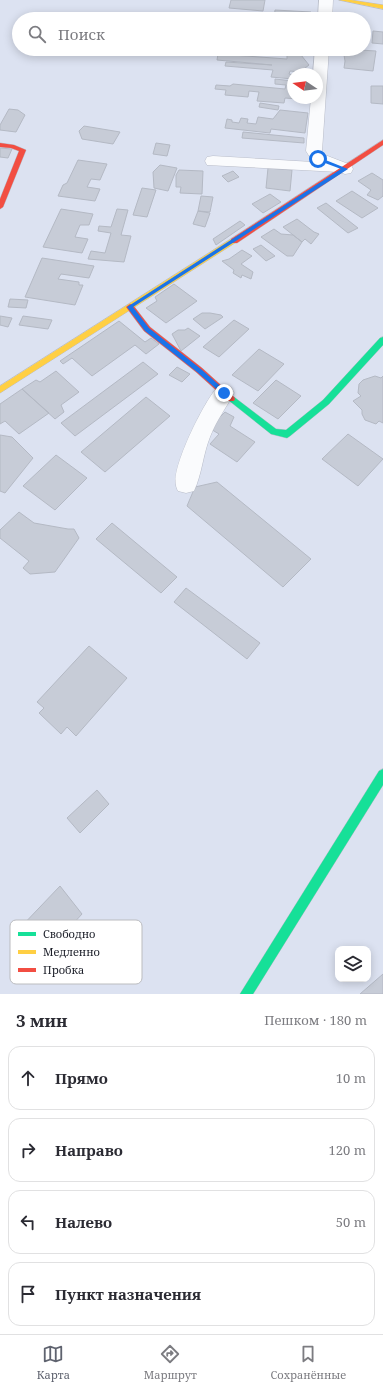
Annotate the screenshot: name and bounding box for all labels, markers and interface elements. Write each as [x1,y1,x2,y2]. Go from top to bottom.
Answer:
search box [12,12,371,56]
icon: search [26,23,48,45]
text: Поиск [58,24,105,44]
north arrow [287,68,323,104]
route start [309,150,327,168]
route end [215,384,233,402]
legend [10,920,142,984]
text: Свободно [43,926,95,941]
text: Медленно [43,944,100,959]
map controls [335,946,371,982]
button: layers [335,946,371,982]
text: Пробка [43,962,84,977]
text: 3 мин [16,1009,68,1032]
text: Пешком · 180 m [264,1011,367,1029]
icon: ahead [17,1067,39,1089]
text: Прямо [55,1068,108,1088]
text: 10 m [336,1069,366,1087]
icon: right [17,1139,39,1161]
text: Направо [55,1140,123,1160]
text: 120 m [329,1141,366,1159]
icon: left [17,1211,39,1233]
text: Налево [55,1212,112,1232]
text: 50 m [336,1213,366,1231]
icon: arrive [17,1283,39,1305]
text: Пункт назначения [55,1284,201,1304]
tab: Карта [37,1343,70,1382]
tab: Маршрут [144,1343,197,1382]
tab: Сохранённые [271,1343,346,1382]

